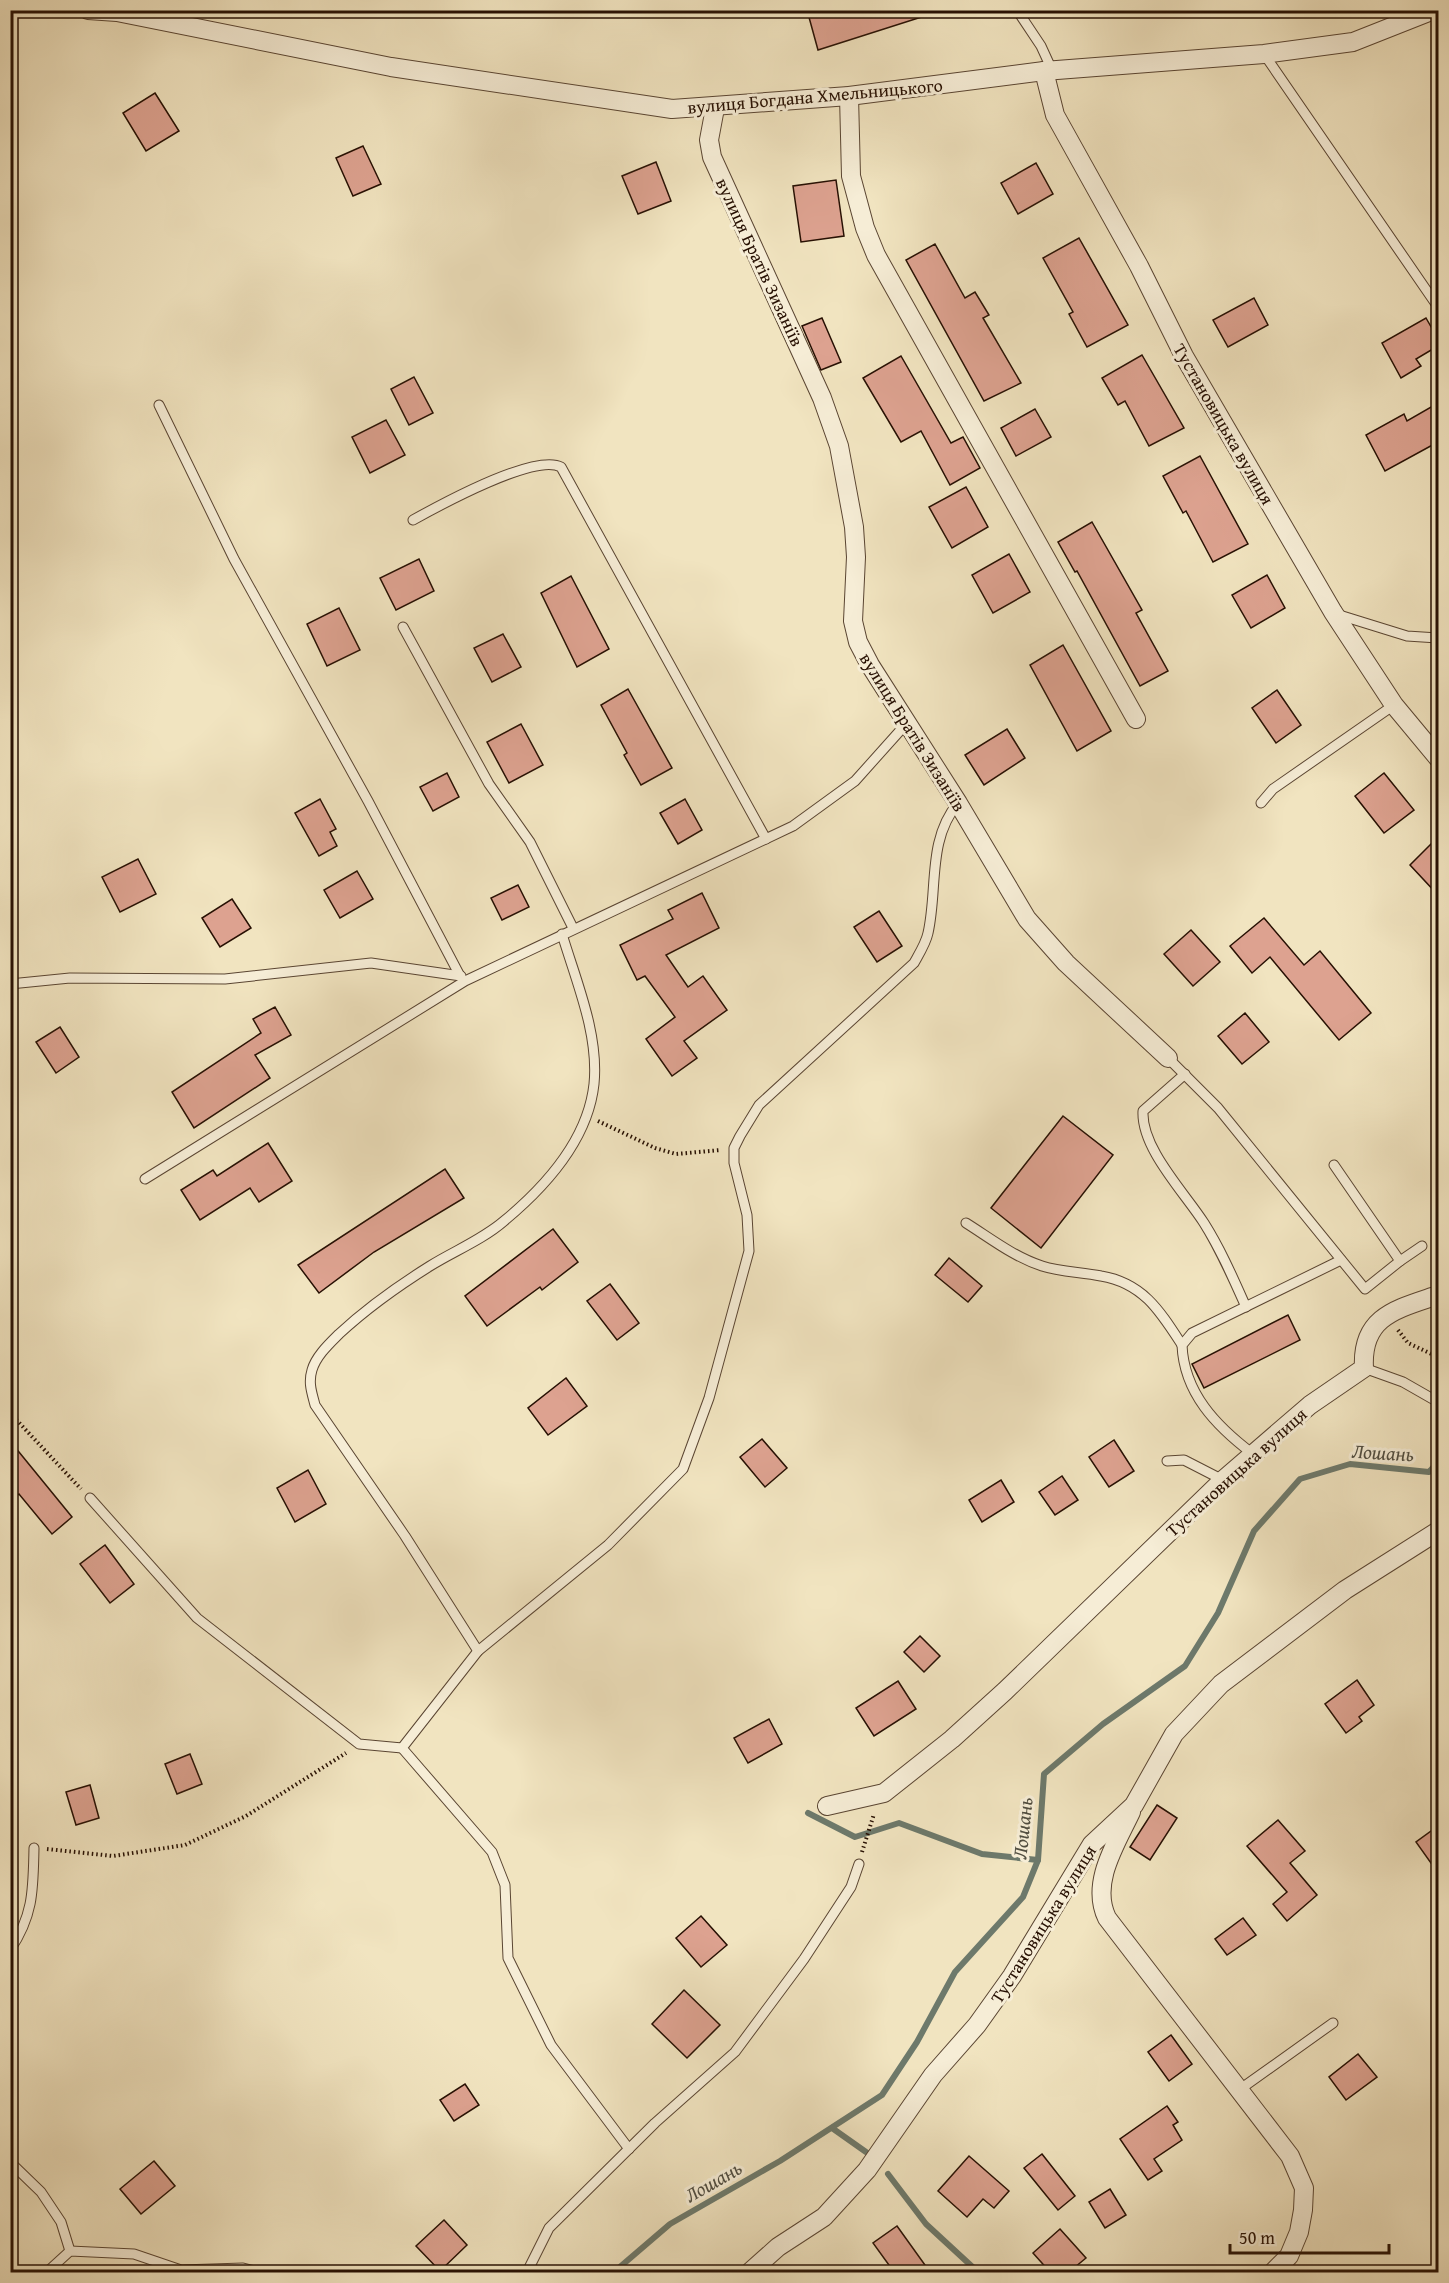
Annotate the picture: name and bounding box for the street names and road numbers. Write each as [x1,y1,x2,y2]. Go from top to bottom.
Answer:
street label: вулиця Богдана Хмельницького [686,71,944,121]
street label: вулиця Братів Зизаніїв [709,173,811,351]
street label: Тустановицька вулиця [1167,338,1281,510]
street label: вулиця Братів Зизаніїв [853,647,973,817]
street label: Тустановицька вулиця [1159,1401,1313,1543]
street label: Тустановицька вулиця [983,1840,1103,2008]

